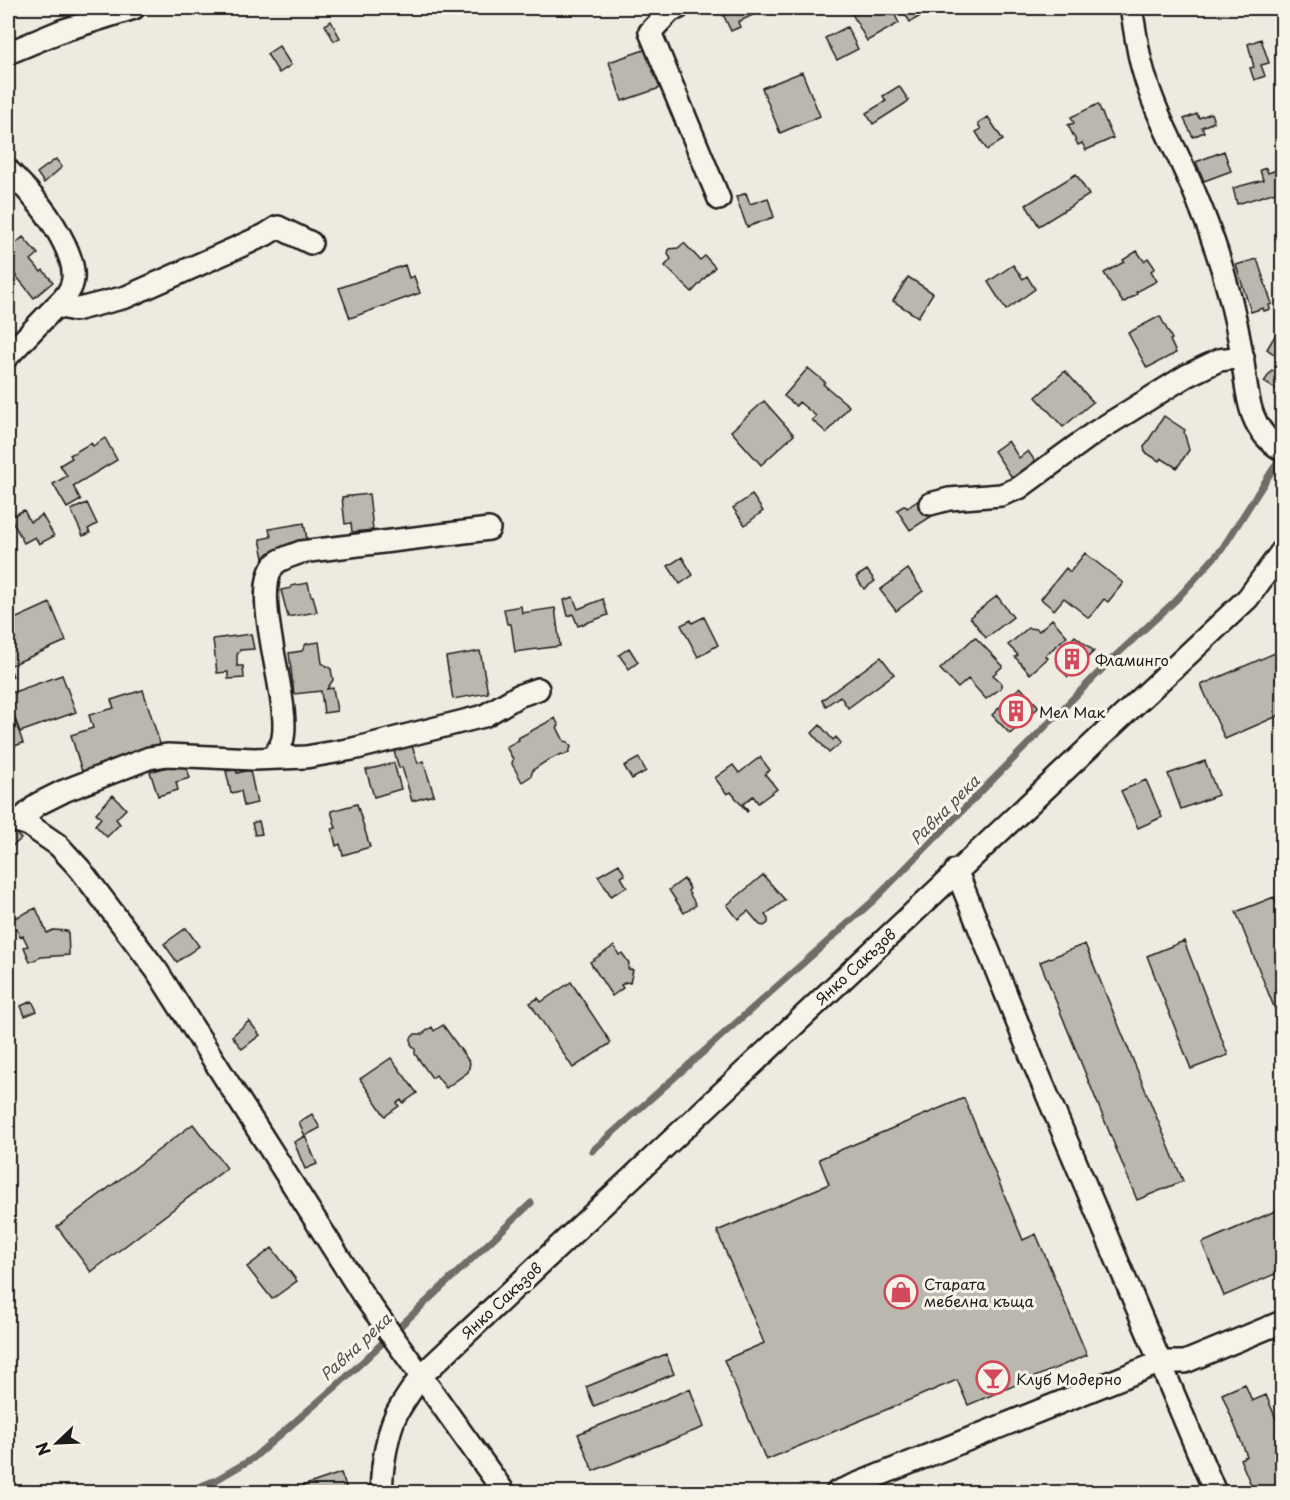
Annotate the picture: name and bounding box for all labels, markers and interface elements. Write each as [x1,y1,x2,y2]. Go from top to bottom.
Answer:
building icon: Фламинго [1054,641,1090,677]
place label: Фламинго [1095,648,1169,671]
building icon: Мел Мак [998,693,1034,729]
place label: Мел Мак [1039,700,1105,723]
water label: Равна река [904,768,985,849]
street label: Янко Сакъзов [809,922,901,1010]
street label: Янко Сакъзов [455,1256,547,1344]
place label: Старата мебелна къща [924,1272,1034,1312]
shop icon: Старата мебелна къща [883,1274,919,1310]
water label: Равна река [314,1306,397,1385]
bar icon: Клуб Модерно [975,1360,1011,1396]
place label: Клуб Модерно [1016,1367,1122,1390]
north arrow [27,1413,87,1473]
text: N [29,1439,56,1460]

